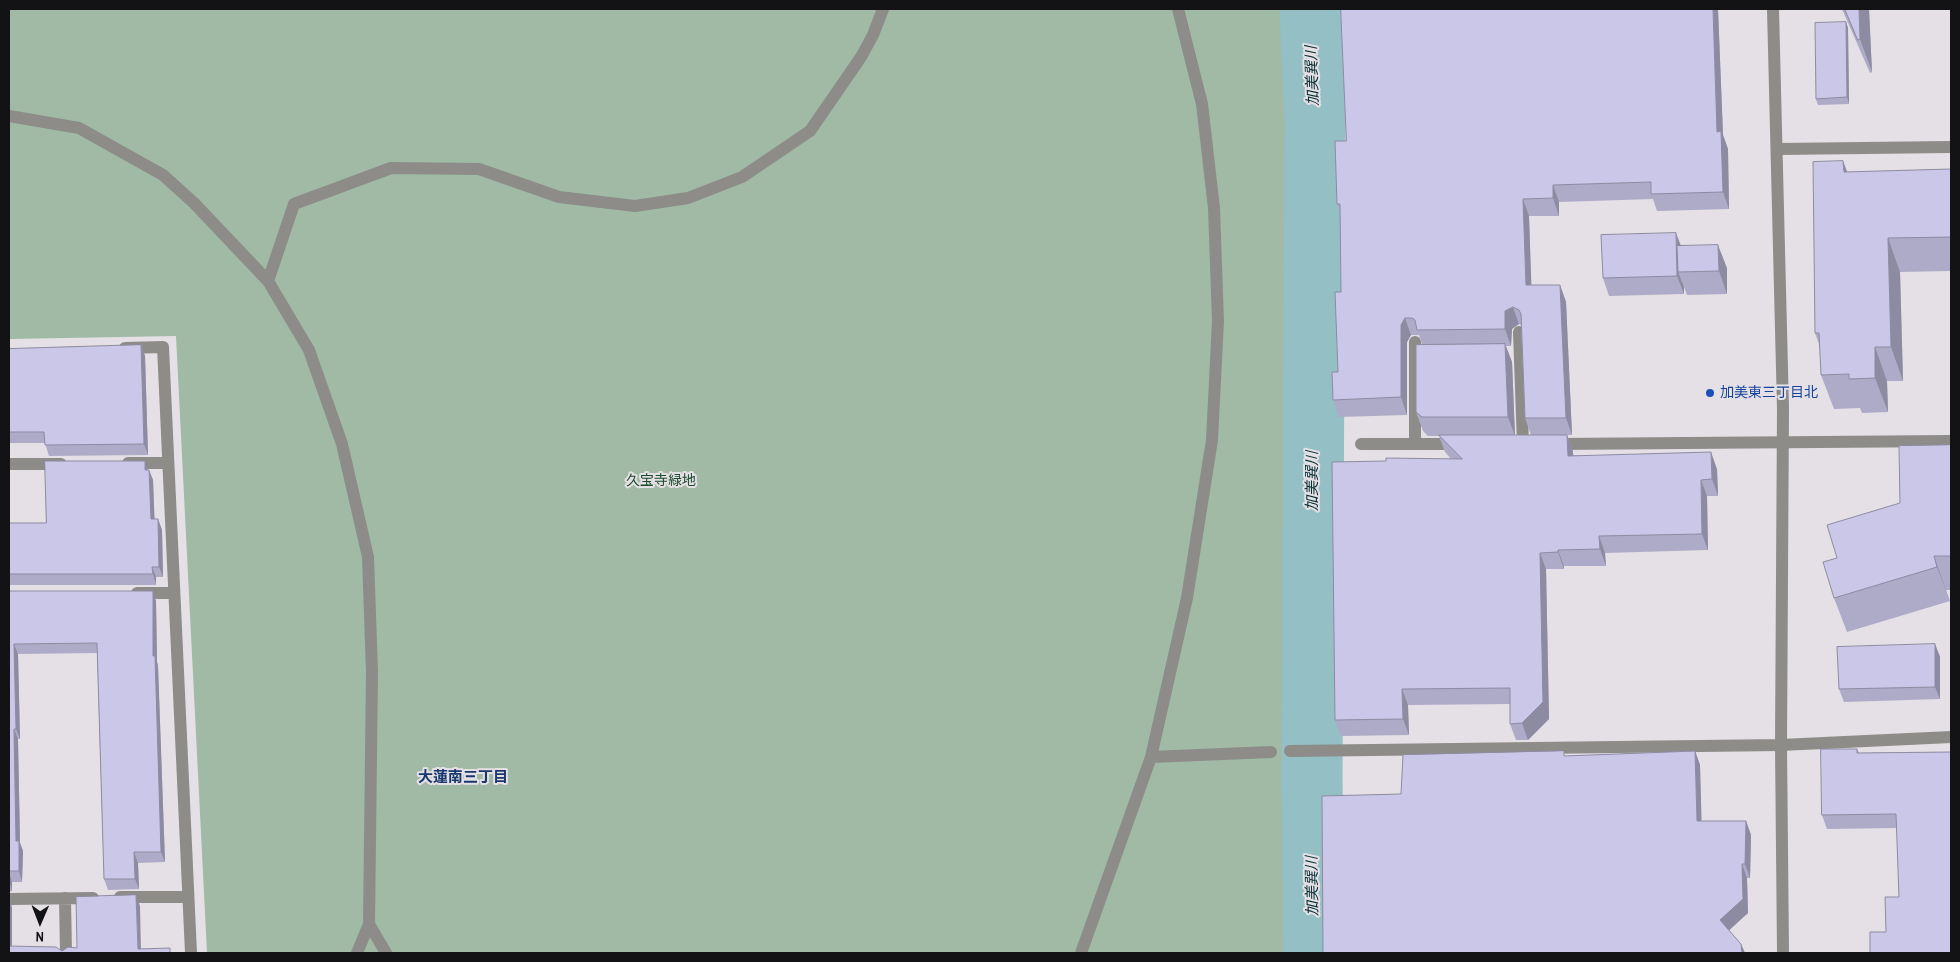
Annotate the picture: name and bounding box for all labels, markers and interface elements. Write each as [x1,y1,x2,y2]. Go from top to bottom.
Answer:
water label: 加美巽川 [1303,46,1323,106]
place label: 加美東三丁目北 [1720,385,1818,401]
marker: 加美東三丁目北 [1704,387,1716,399]
water label: 加美巽川 [1304,451,1322,511]
park label: 久宝寺緑地 [626,473,696,489]
district label: 大蓮南三丁目 [418,769,508,787]
water label: 加美巽川 [1303,856,1323,916]
north arrow [15,897,65,947]
text: N [35,928,44,946]

